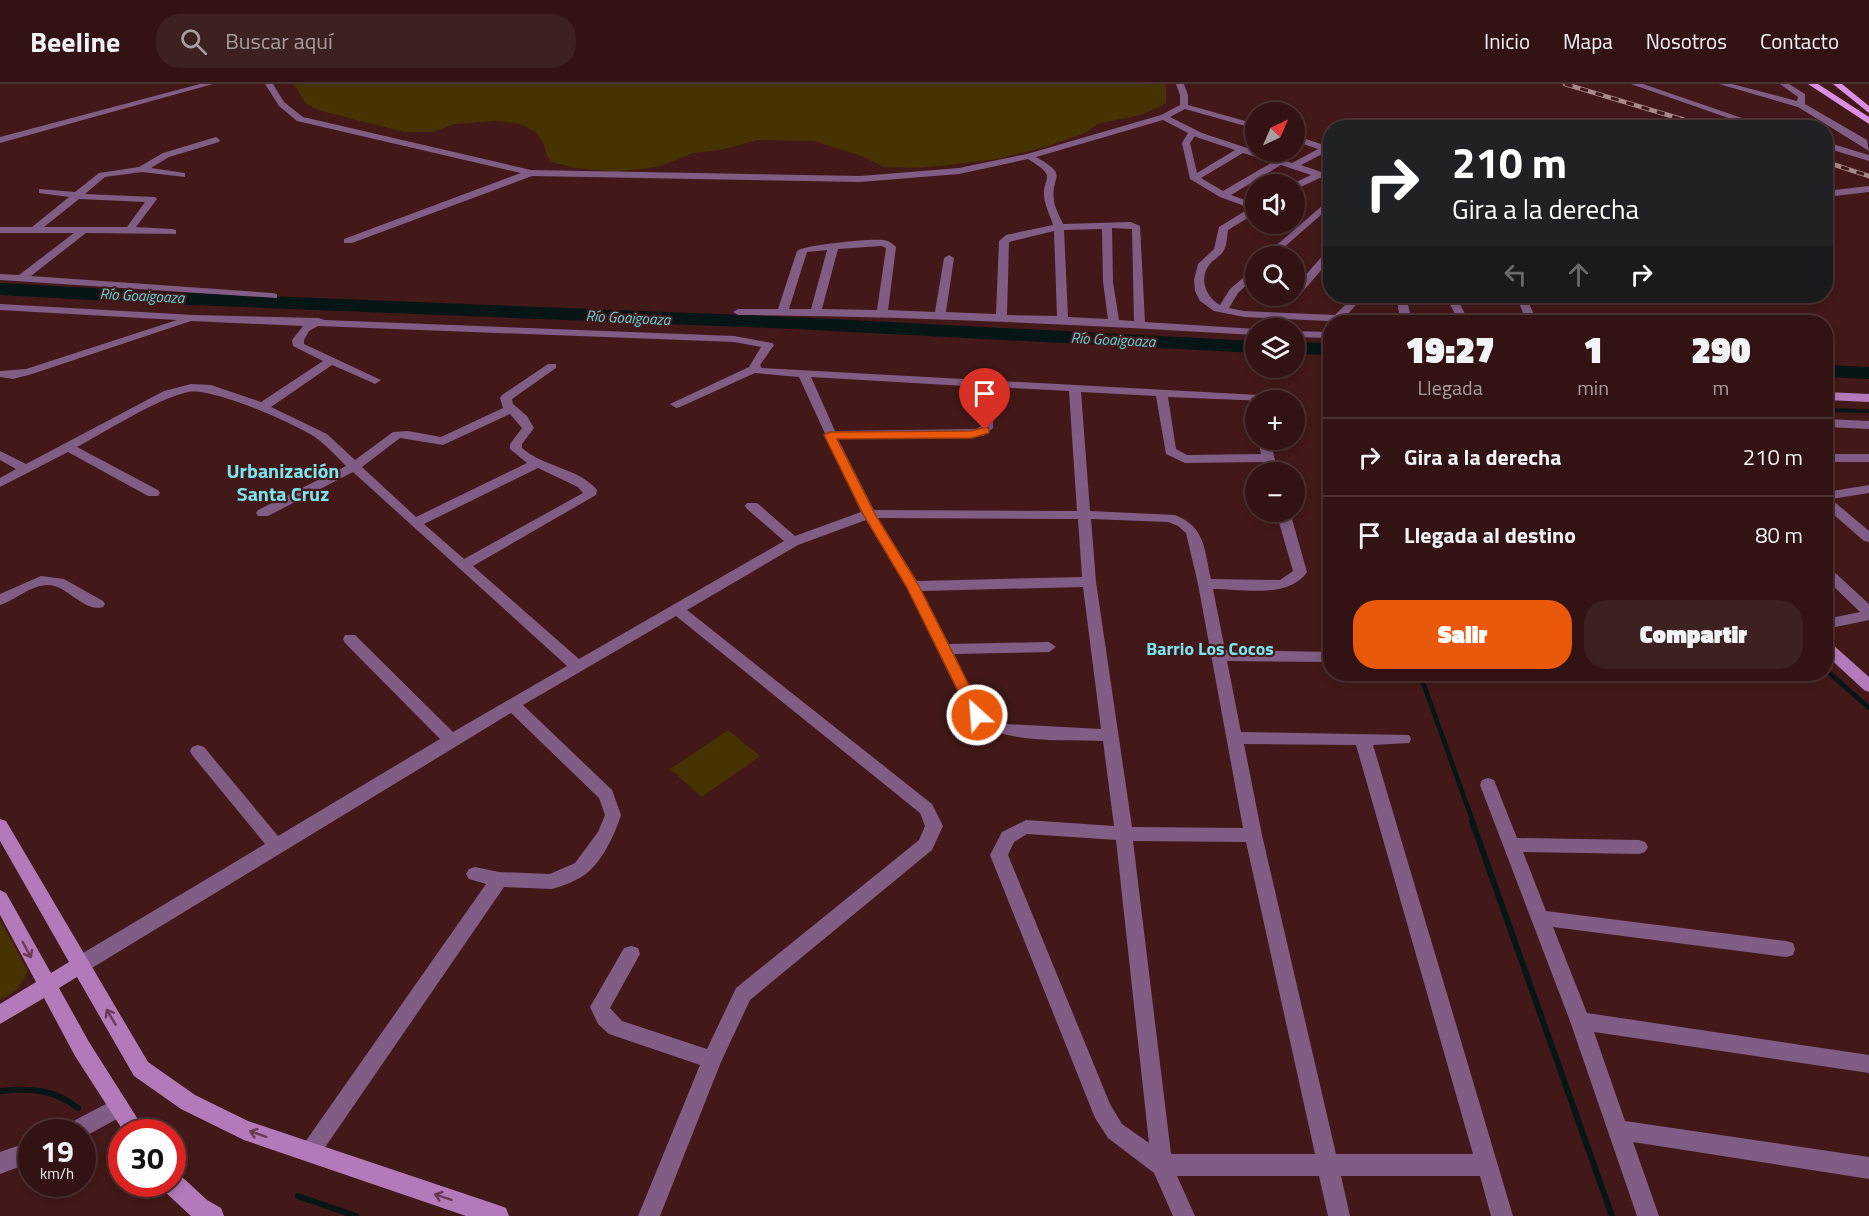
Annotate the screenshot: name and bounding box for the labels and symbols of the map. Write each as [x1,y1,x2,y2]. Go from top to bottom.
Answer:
north arrow [1245,102,1305,162]
water label: Río Goaigoaza [99,282,186,309]
water label: Río Goaigoaza [585,304,672,331]
water label: Río Goaigoaza [1070,326,1157,353]
pin [959,368,1010,430]
district label: Urbanización Santa Cruz [227,455,339,509]
district label: Barrio Los Cocos [1146,635,1274,662]
position arrow [945,683,1009,747]
one-way arrow [22,940,33,958]
one-way arrow [104,1009,116,1026]
speed limit sign: 30 [108,1119,186,1197]
one-way arrow [249,1128,268,1139]
one-way arrow [434,1191,453,1202]

